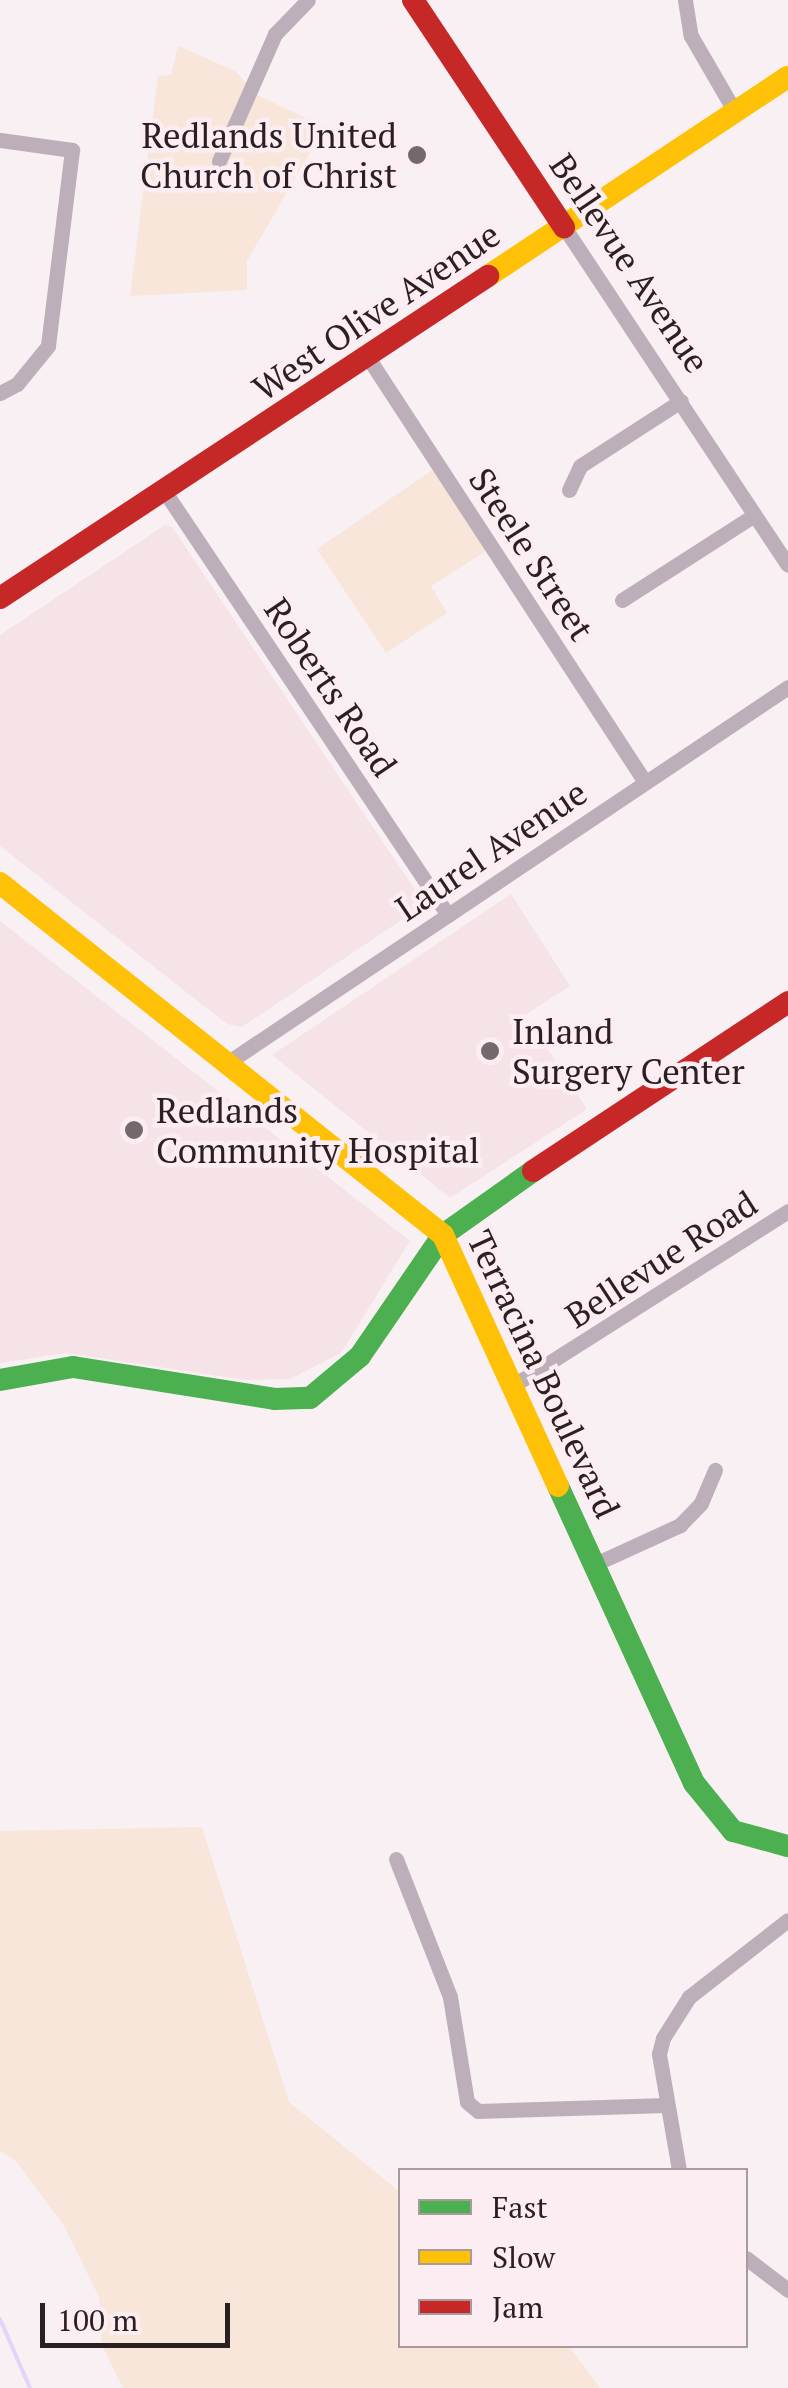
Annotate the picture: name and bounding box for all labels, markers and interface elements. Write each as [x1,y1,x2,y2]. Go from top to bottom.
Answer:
place label: Redlands United Church of Christ [140,114,397,196]
marker: Redlands United Church of Christ [406,144,428,166]
street label: Bellevue Avenue [541,145,719,381]
street label: West Olive Avenue [244,213,508,409]
street label: Steele Street [461,460,603,648]
street label: Roberts Road [256,590,406,784]
street label: Laurel Avenue [387,771,595,929]
place label: Inland Surgery Center [512,1010,745,1092]
marker: Inland Surgery Center [477,1038,503,1064]
place label: Redlands Community Hospital [156,1089,480,1171]
marker: Redlands Community Hospital [121,1117,147,1143]
street label: Bellevue Road [558,1182,764,1336]
street label: Terracina Boulevard [459,1224,629,1524]
legend [398,2168,748,2348]
text: Fast [492,2187,548,2227]
text: Slow [492,2237,555,2277]
scale bar [45,2283,235,2345]
text: Jam [492,2287,543,2327]
text: 100 m [57,2300,138,2340]

